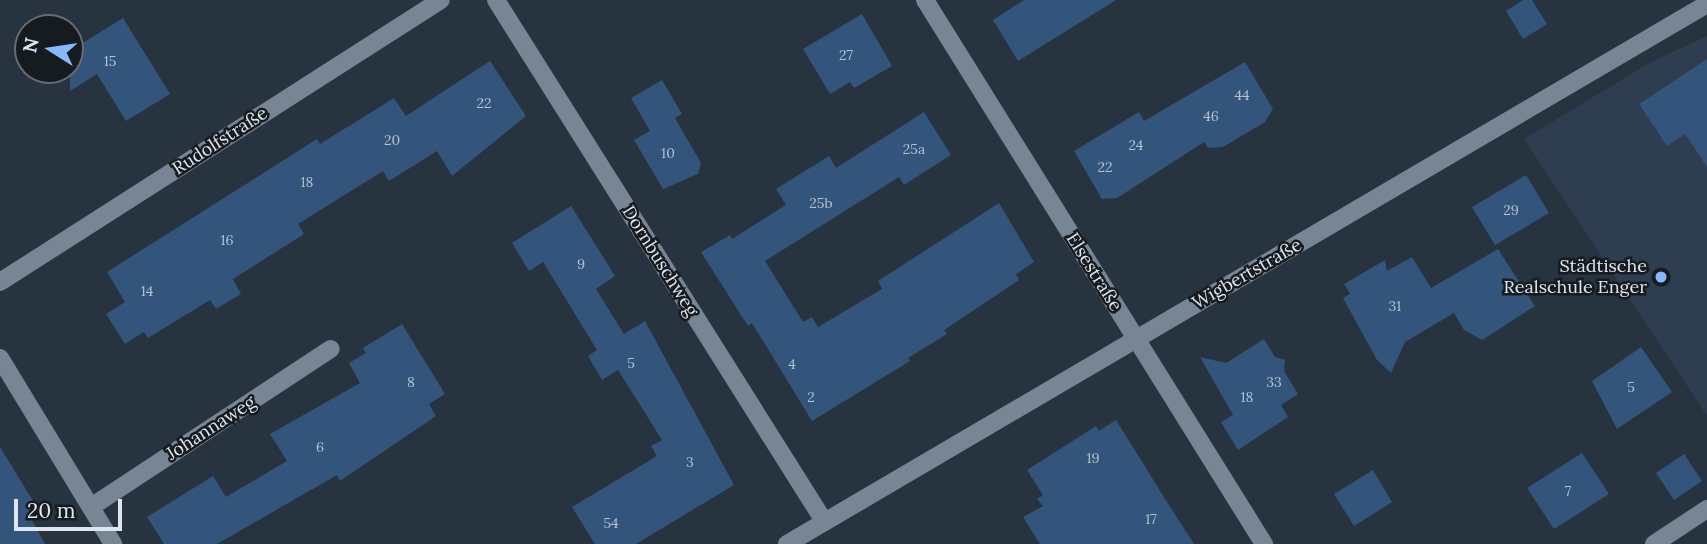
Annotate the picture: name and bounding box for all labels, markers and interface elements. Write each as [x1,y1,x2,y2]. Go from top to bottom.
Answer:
north arrow [14,14,84,84]
text: N [17,35,44,55]
house number: 27 [839,47,853,63]
house number: 15 [104,53,116,69]
house number: 44 [1234,87,1250,103]
house number: 22 [476,95,492,111]
street label: Rudolfstraße [169,102,271,180]
house number: 46 [1203,108,1219,124]
house number: 20 [384,132,400,148]
house number: 24 [1129,137,1143,153]
house number: 25a [903,141,925,157]
house number: 10 [661,145,675,161]
house number: 22 [1097,159,1113,175]
house number: 18 [301,174,313,190]
house number: 25b [809,195,833,211]
street label: Dornbuschweg [617,202,703,320]
house number: 29 [1503,202,1519,218]
street label: Elsestraße [1061,229,1127,315]
house number: 16 [220,232,234,248]
street label: Wigbertstraße [1189,234,1305,314]
house number: 9 [577,256,585,272]
place label: Städtische Realschule Enger [1504,256,1647,298]
marker: Städtische Realschule Enger [1653,269,1669,285]
house number: 14 [141,283,153,299]
house number: 31 [1389,298,1401,314]
house number: 5 [627,355,635,371]
house number: 4 [788,356,796,372]
house number: 8 [407,374,415,390]
house number: 33 [1266,374,1282,390]
house number: 5 [1627,379,1635,395]
house number: 2 [807,389,815,405]
house number: 18 [1241,389,1253,405]
street label: Johannaweg [162,391,260,465]
house number: 6 [316,439,324,455]
house number: 19 [1086,450,1100,466]
house number: 3 [686,454,694,470]
house number: 7 [1565,483,1571,499]
scale bar [18,484,126,528]
text: 20 m [27,497,76,524]
house number: 17 [1145,511,1157,527]
house number: 54 [603,515,619,531]

